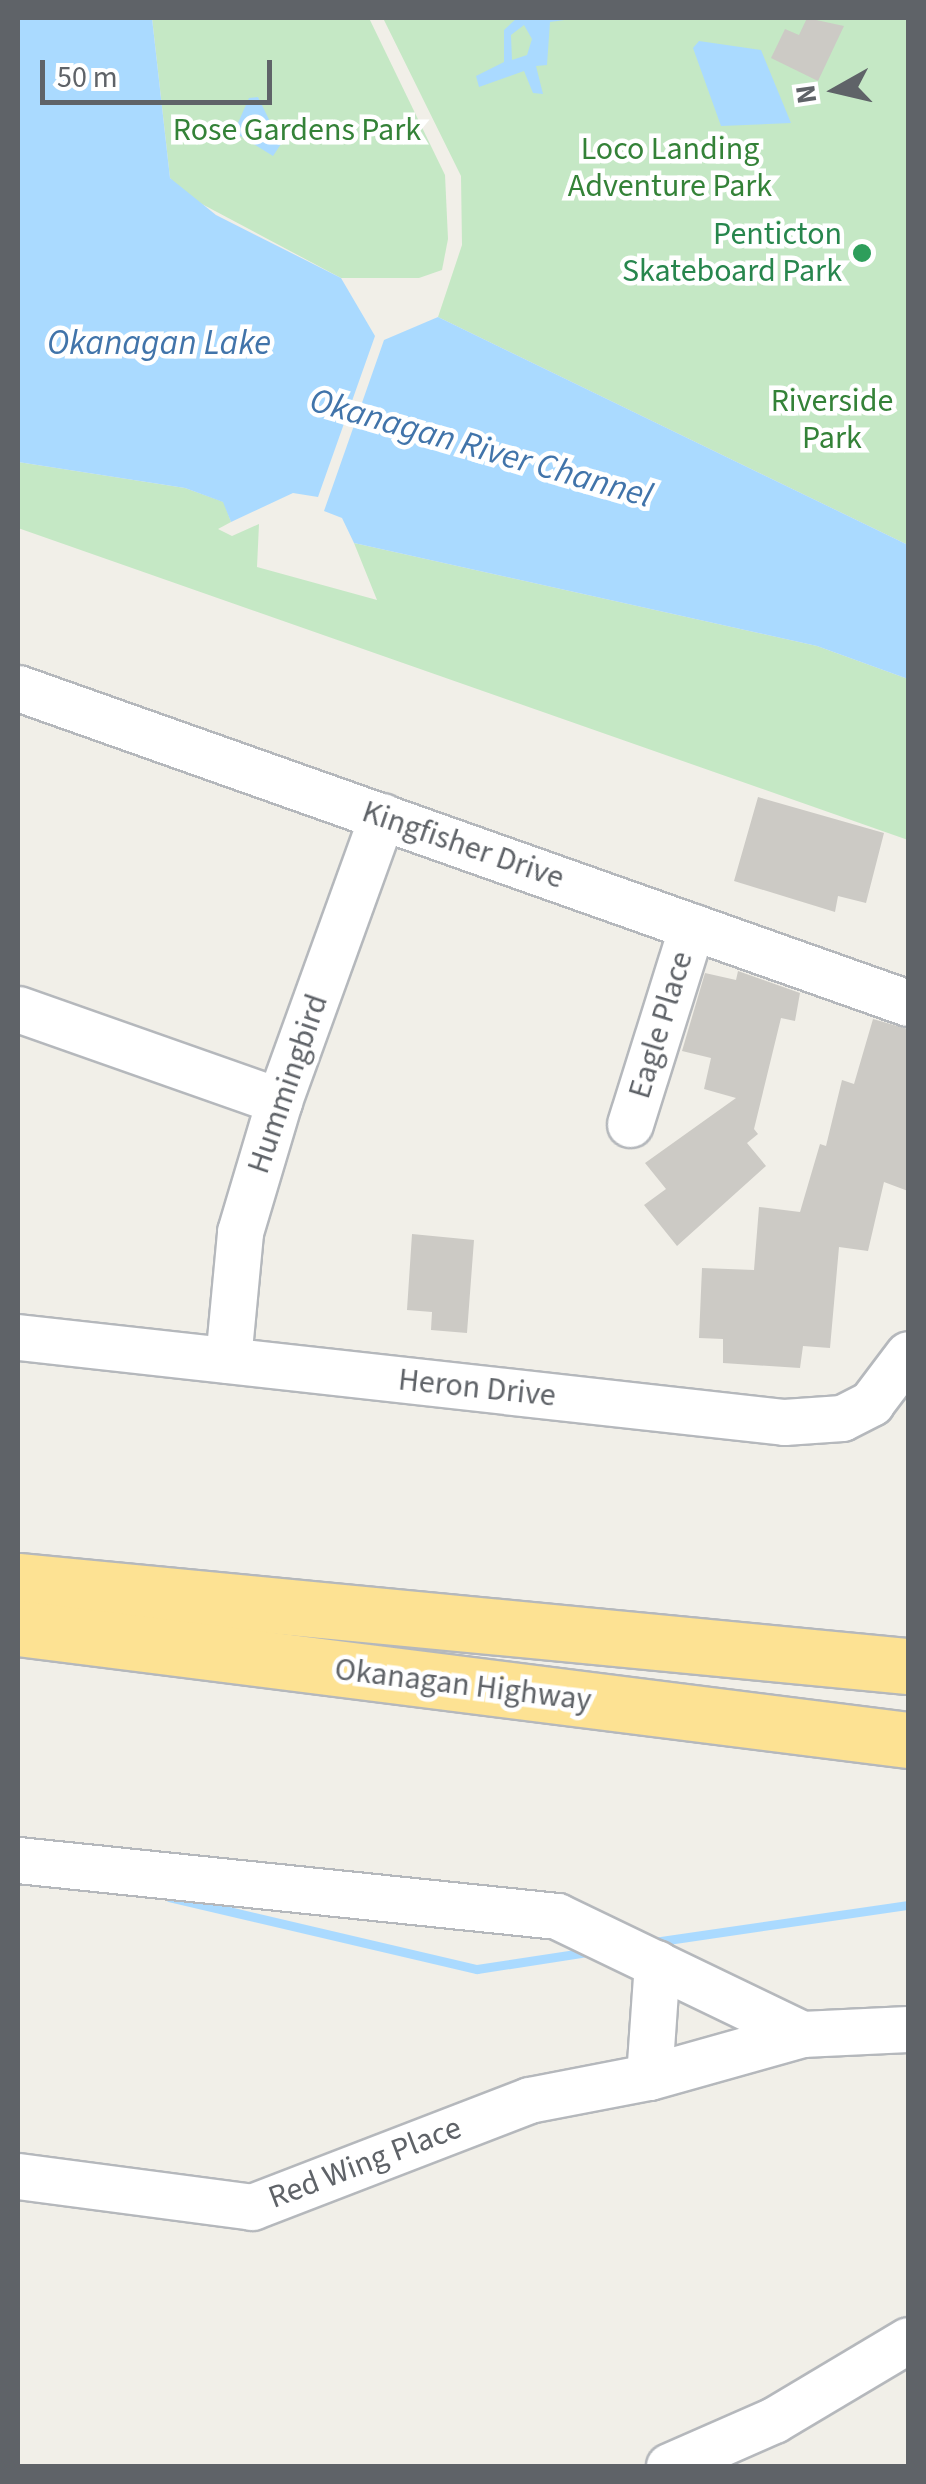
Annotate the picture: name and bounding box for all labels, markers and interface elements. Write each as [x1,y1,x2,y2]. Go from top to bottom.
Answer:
scale bar [45,40,278,102]
north arrow [786,40,886,140]
text: 50 m [57,56,118,99]
text: N [785,82,827,106]
park label: Rose Gardens Park [173,111,421,149]
park label: Loco Landing Adventure Park [568,131,772,206]
place label: Penticton Skateboard Park [622,216,842,291]
marker: Penticton Skateboard Park [851,242,873,264]
water label: Okanagan Lake [47,322,271,364]
water label: Okanagan River Channel [305,379,657,517]
park label: Riverside Park [771,383,893,458]
street label: Kingfisher Drive [357,793,569,897]
street label: Eagle Place [620,947,702,1103]
street label: Hummingbird [239,989,337,1179]
street label: Heron Drive [396,1361,558,1415]
street label: Okanagan Highway [333,1650,593,1720]
street label: Red Wing Place [263,2109,467,2217]

